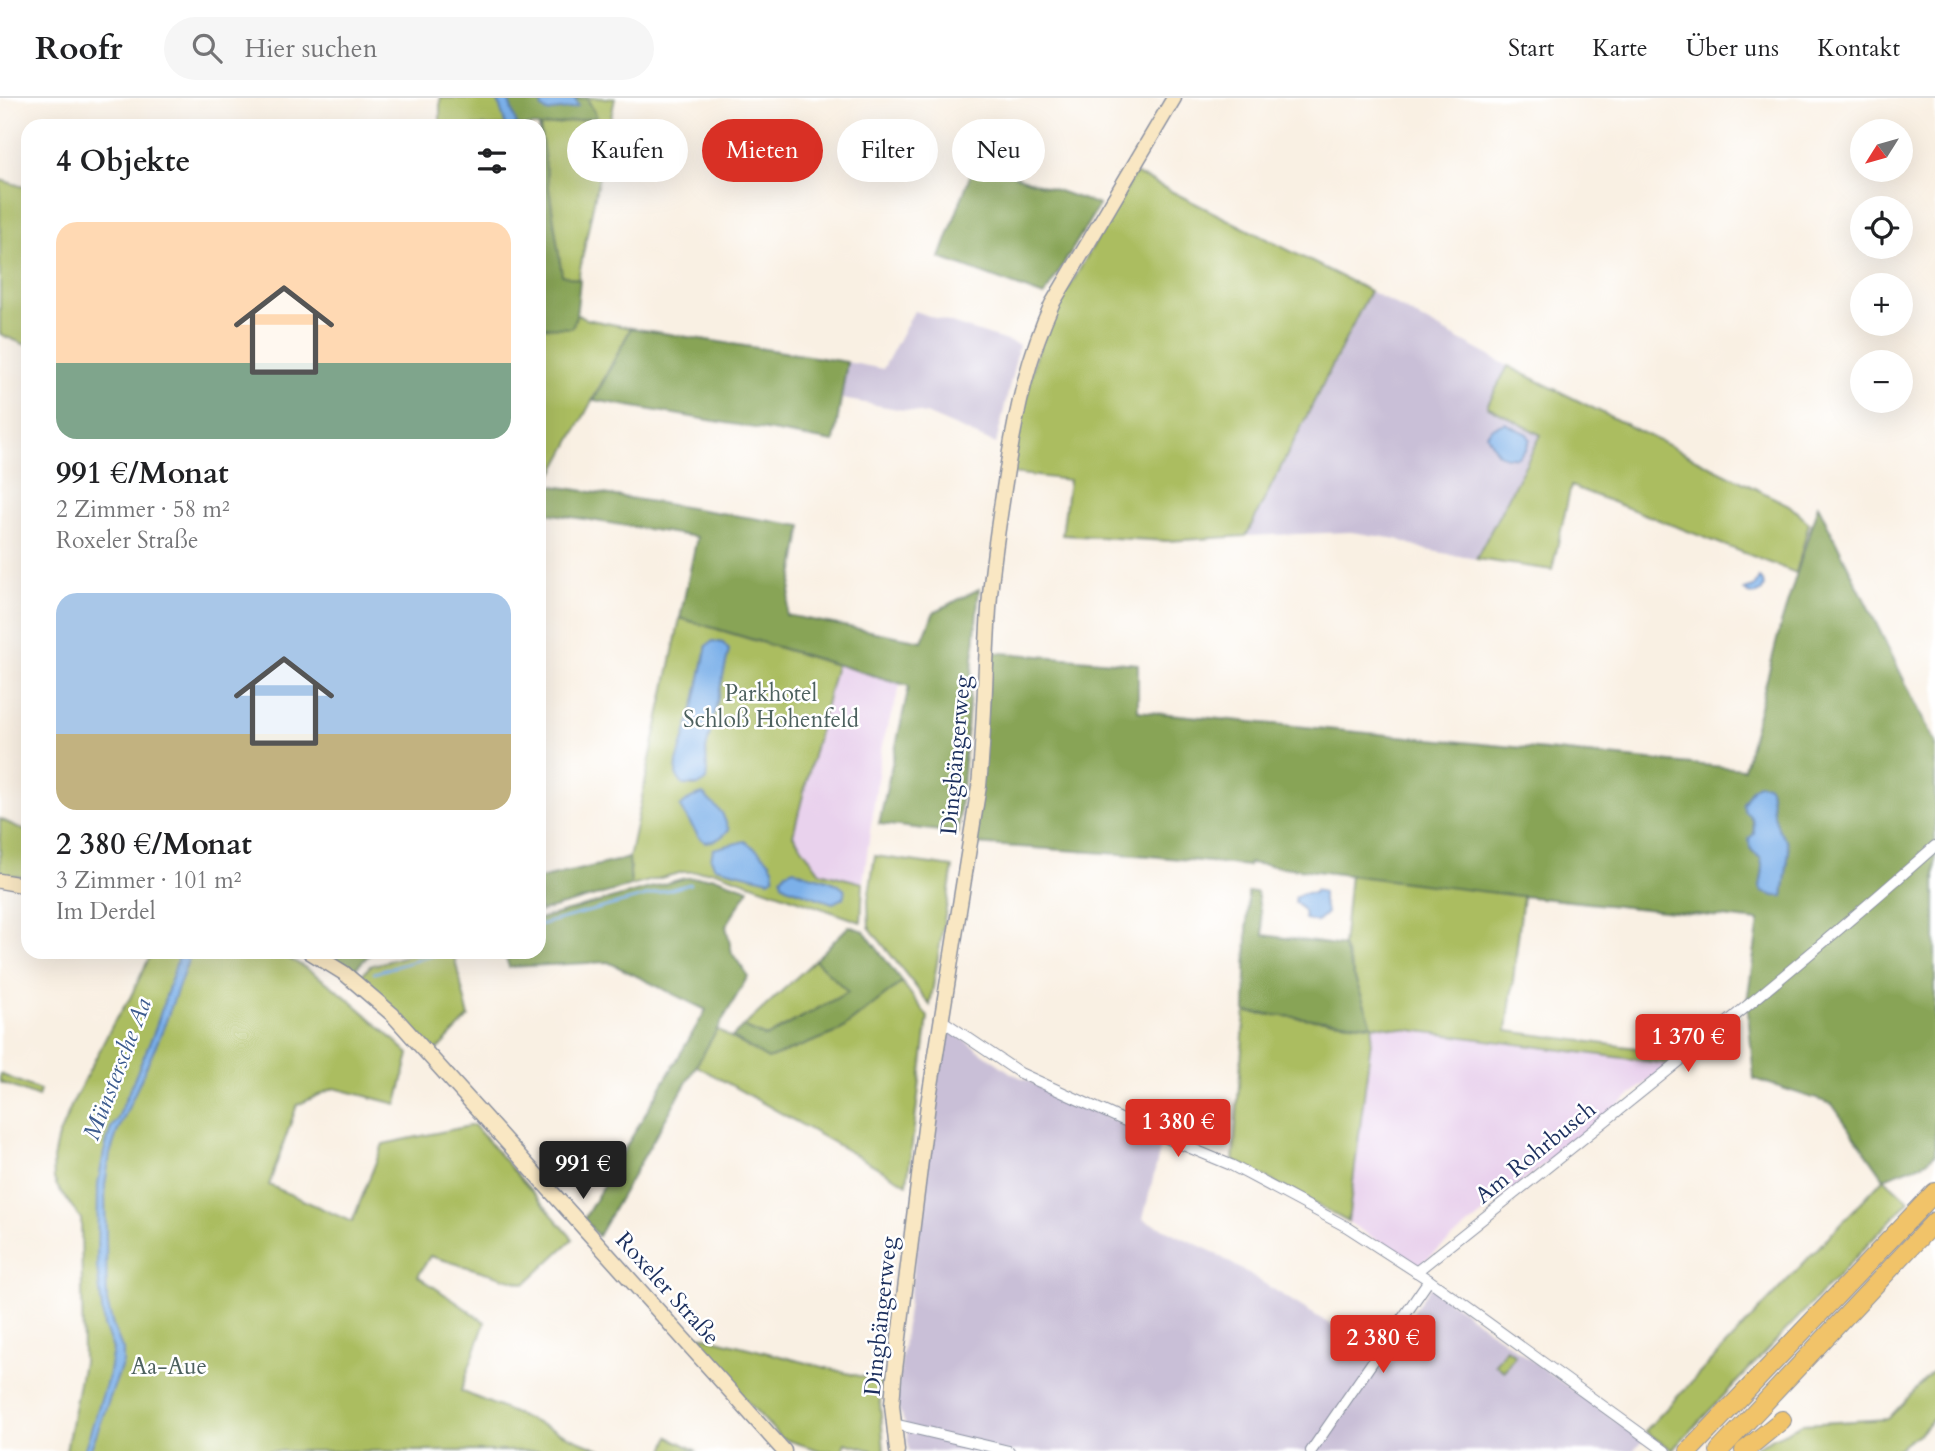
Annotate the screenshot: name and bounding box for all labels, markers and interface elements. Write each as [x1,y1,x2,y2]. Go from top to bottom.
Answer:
search box [164,17,654,80]
text: Roofr [35,26,122,71]
icon: search [188,29,226,67]
text: Hier suchen [244,31,377,66]
text: Start [1508,32,1554,65]
text: Karte [1592,32,1648,65]
text: Über uns [1686,32,1779,65]
text: Kontakt [1817,32,1900,65]
chip: Kaufen [567,119,688,182]
chip: Mieten [702,119,823,182]
chip: Filter [837,119,938,182]
chip: Neu [952,119,1045,182]
north arrow [1850,119,1913,182]
map controls [1850,119,1913,413]
text: 4 Objekte [56,141,190,182]
icon: filters [473,142,511,180]
button: locate [1850,196,1913,259]
icon: home [221,267,347,393]
button: + [1850,273,1913,336]
button: − [1850,350,1913,413]
text: 991 €/Monat [56,453,228,494]
text: 2 Zimmer · 58 m² [56,494,230,525]
text: Roxeler Straße [56,525,198,556]
icon: home [221,638,347,764]
street label: Dingbängerweg [933,674,978,836]
park label: Parkhotel Schloß Hohenfeld [683,678,860,735]
text: 2 380 €/Monat [56,824,252,865]
text: 3 Zimmer · 101 m² [56,865,241,896]
text: Im Derdel [56,896,156,927]
water label: Münstersche Aa [75,993,160,1145]
pin: 1 370 € [1623,1014,1753,1074]
text: 1 370 € [1651,1021,1725,1052]
street label: Am Rohrbusch [1468,1094,1603,1211]
pin: 1 380 € [1113,1100,1243,1159]
text: 1 380 € [1141,1106,1215,1137]
pin: 991 € [534,1142,632,1201]
text: 991 € [555,1148,611,1179]
street label: Roxeler Straße [608,1225,727,1352]
street label: Dingbängerweg [857,1235,904,1397]
pin: 2 380 € [1318,1316,1448,1375]
text: 2 380 € [1346,1322,1420,1353]
park label: Aa-Aue [131,1351,207,1382]

